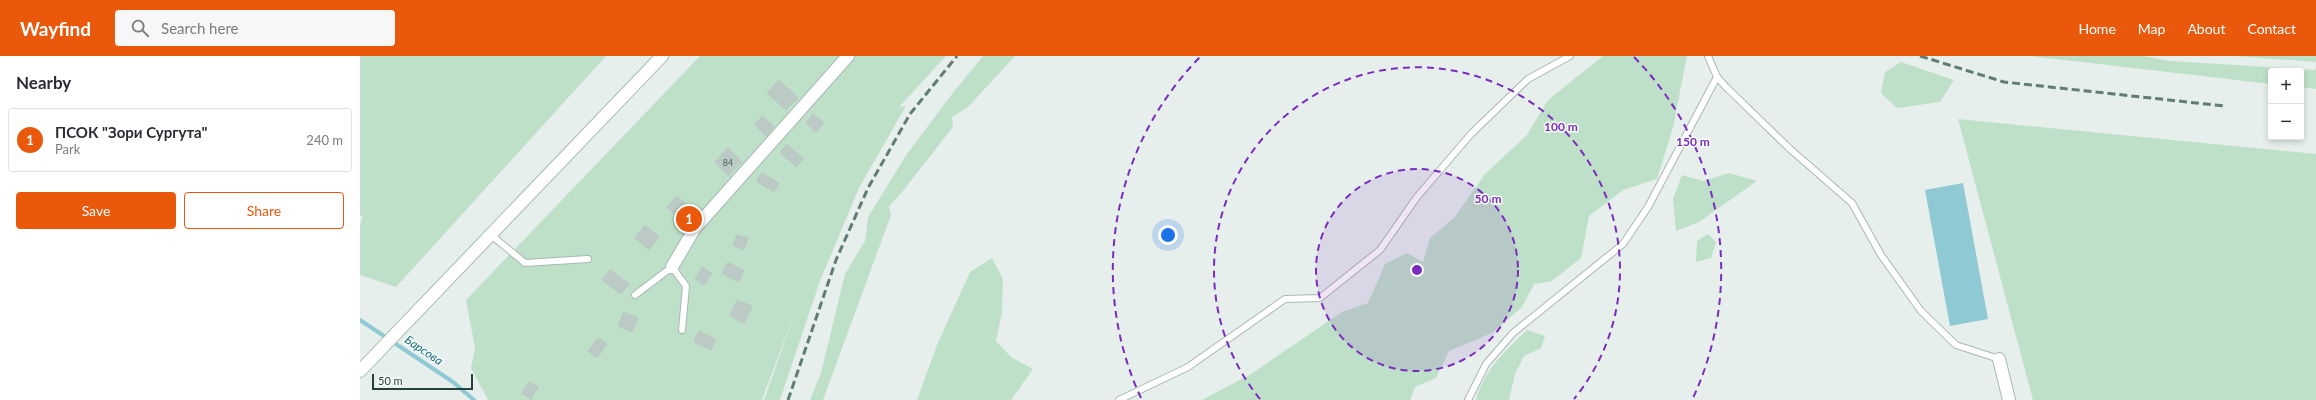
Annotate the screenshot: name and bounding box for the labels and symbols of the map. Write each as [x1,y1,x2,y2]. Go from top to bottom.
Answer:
text: 100 m [1544,119,1578,134]
text: 150 m [1676,134,1710,149]
house number: 84 [723,157,733,168]
text: 50 m [1475,191,1501,206]
pin: 1 [676,204,702,234]
your location [1158,225,1178,245]
centre of rings [1410,263,1424,277]
water label: Барсова [402,332,446,368]
scale bar [372,372,473,391]

